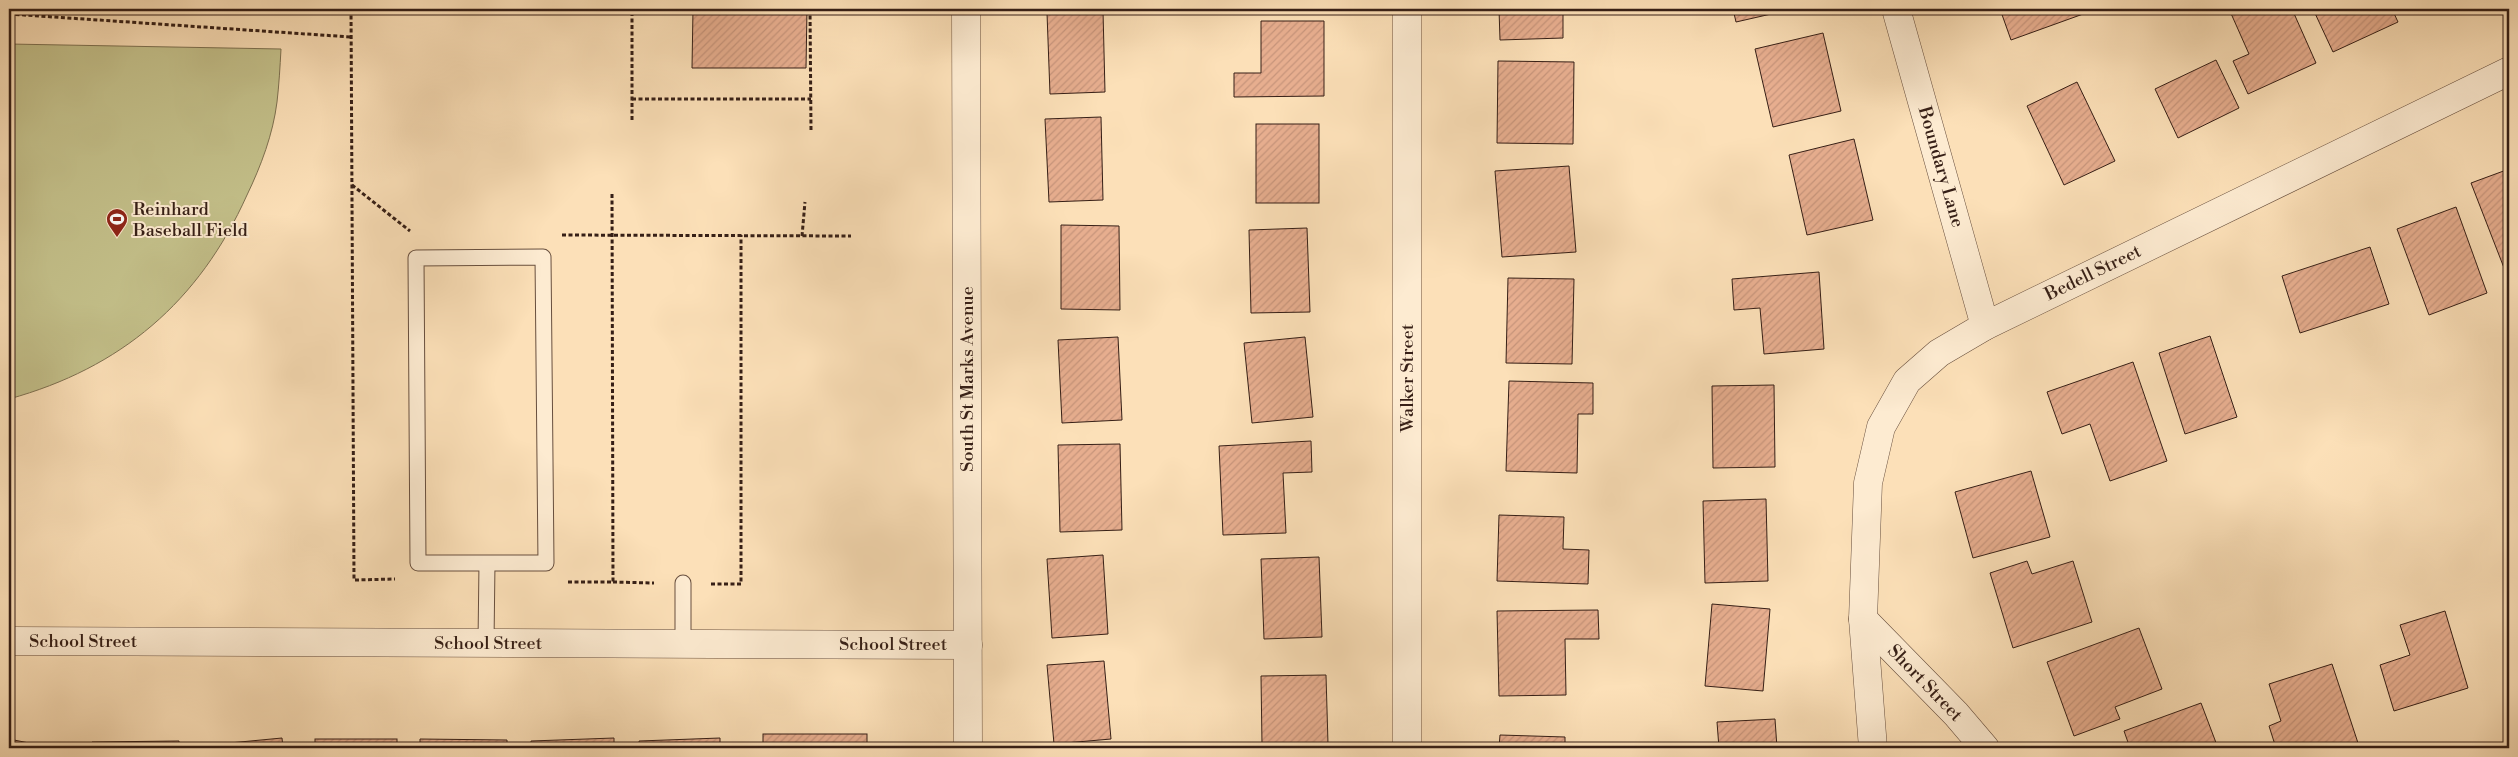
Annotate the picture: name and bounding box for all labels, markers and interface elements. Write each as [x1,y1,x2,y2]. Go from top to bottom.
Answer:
street label: Boundary Lane [1912,103,1969,230]
place label: Reinhard Baseball Field [132,198,248,242]
sports icon: Reinhard Baseball Field [105,207,129,238]
street label: Bedell Street [2040,240,2145,307]
street label: South St Marks Avenue [956,286,979,472]
street label: Walker Street [1396,323,1419,433]
street label: School Street [29,630,138,653]
street label: School Street [434,632,543,655]
street label: School Street [839,633,948,656]
street label: Short Street [1883,640,1968,727]

